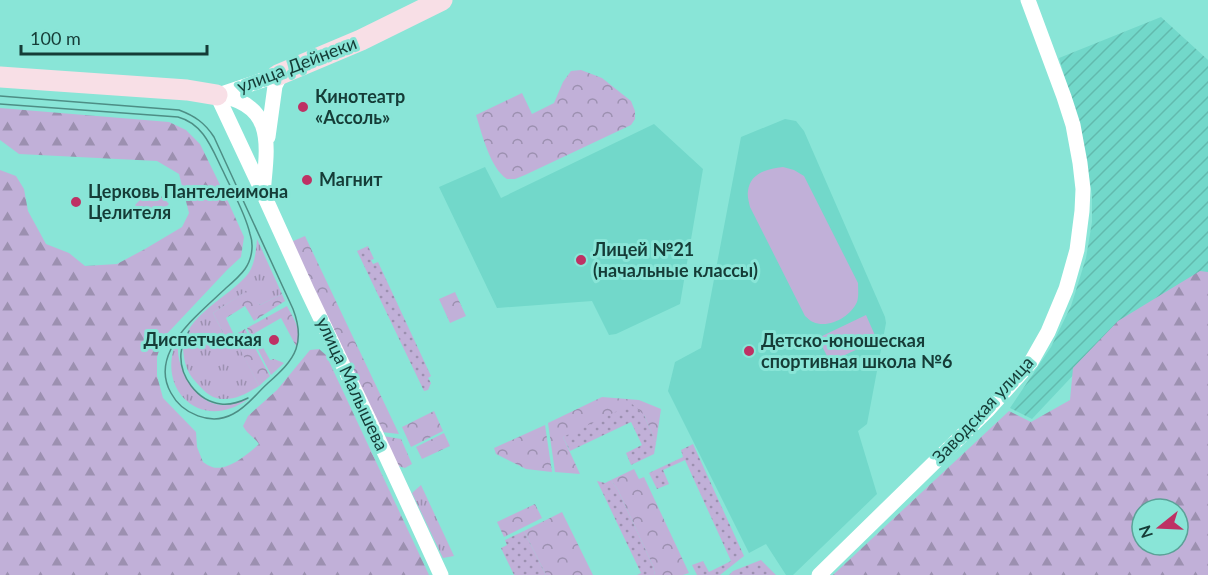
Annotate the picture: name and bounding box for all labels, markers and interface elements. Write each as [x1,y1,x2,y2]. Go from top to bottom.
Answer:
scale bar [21,18,207,56]
text: 100 m [30,27,81,49]
street label: улица Дейнеки [234,31,360,97]
place label: Кинотеатр «Ассоль» [315,85,405,128]
marker: Кинотеатр «Ассоль» [296,100,310,114]
place label: Магнит [319,168,383,190]
marker: Магнит [300,173,314,187]
place label: Церковь Пантелеимона Целителя [88,180,288,223]
marker: Церковь Пантелеимона Целителя [69,195,83,209]
place label: Лицей №21 (начальные классы) [592,238,758,281]
marker: Лицей №21 (начальные классы) [574,253,588,267]
street label: улица Малышева [312,313,393,454]
place label: Диспетческая [144,328,262,350]
place label: Детско-юношеская спортивная школа №6 [761,329,952,372]
marker: Диспетческая [267,333,281,347]
marker: Детско-юношеская спортивная школа №6 [742,344,756,358]
street label: Заводская улица [927,351,1038,467]
north arrow [1130,497,1190,557]
text: N [1134,523,1156,541]

